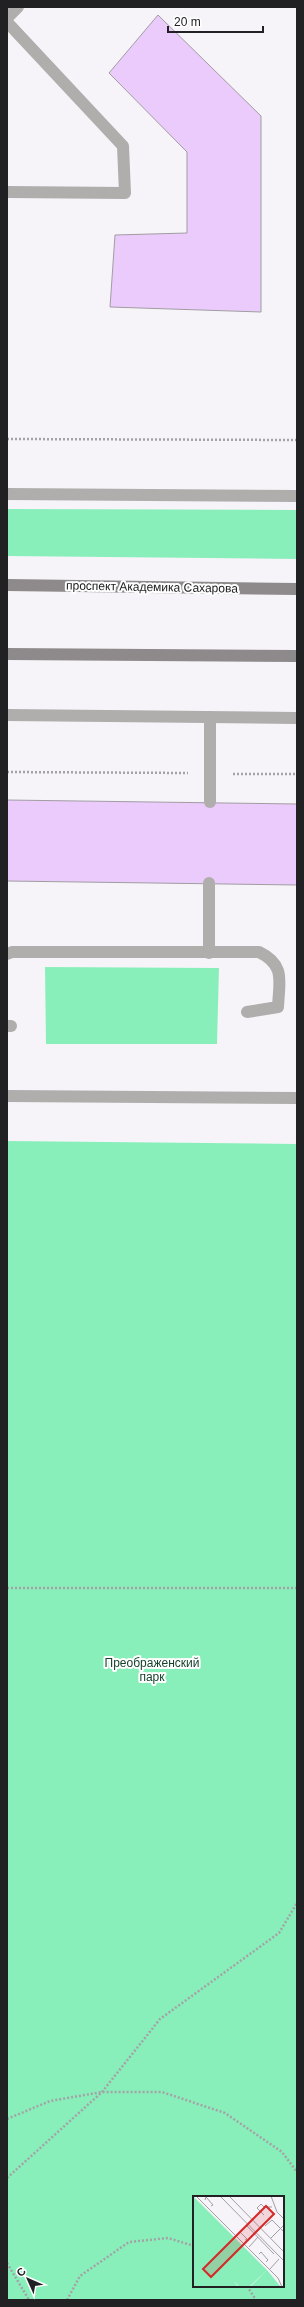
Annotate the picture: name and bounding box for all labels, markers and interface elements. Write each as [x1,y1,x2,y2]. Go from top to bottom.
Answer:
scale bar [168,8,263,34]
text: 20 m [174,15,201,29]
street label: проспект Академика Сахарова [66,579,238,596]
park label: Преображенский парк [105,1656,199,1684]
inset map [193,2196,284,2287]
north arrow [8,2259,48,2299]
text: С [14,2265,28,2279]

